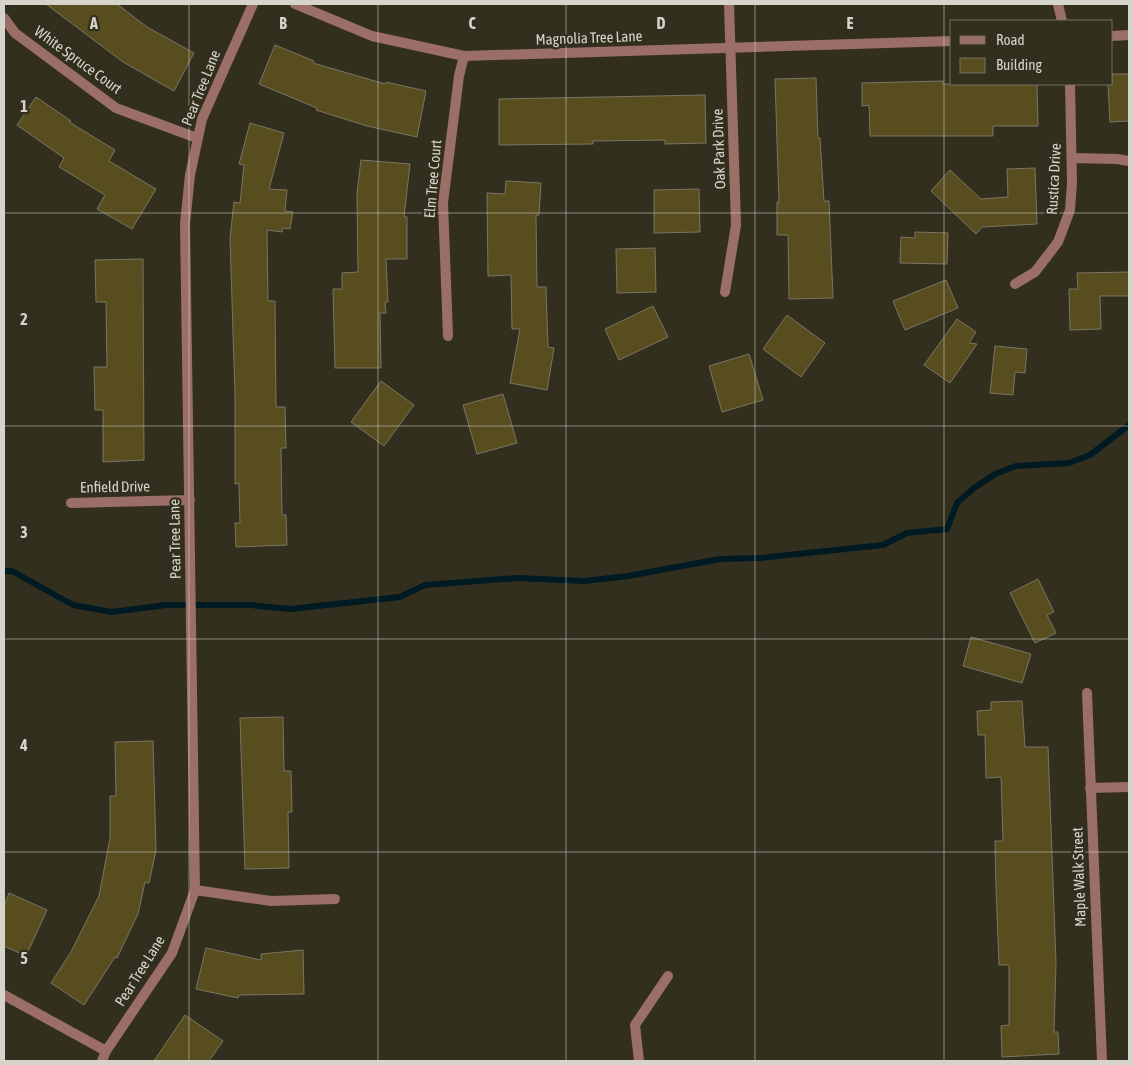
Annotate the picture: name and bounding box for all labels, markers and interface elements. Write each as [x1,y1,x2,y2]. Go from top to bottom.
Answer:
text: A [89,14,98,32]
text: B [279,14,287,32]
text: C [468,14,476,32]
text: D [657,14,666,32]
text: E [847,14,854,32]
legend [950,20,1113,85]
street label: White Spruce Court [31,22,125,97]
street label: Magnolia Tree Lane [535,27,643,48]
text: Road [996,31,1025,48]
street label: Pear Tree Lane [178,47,223,128]
text: Building [996,56,1042,73]
text: 1 [20,97,28,115]
street label: Oak Park Drive [709,108,728,190]
street label: Elm Tree Court [421,139,444,219]
street label: Rustica Drive [1043,143,1064,215]
text: 2 [20,310,28,328]
street label: Enfield Drive [80,477,150,496]
street label: Pear Tree Lane [165,499,184,579]
text: 3 [20,523,28,541]
text: 4 [19,736,28,754]
street label: Maple Walk Street [1068,827,1089,927]
street label: Pear Tree Lane [111,932,168,1009]
text: 5 [20,949,28,967]

